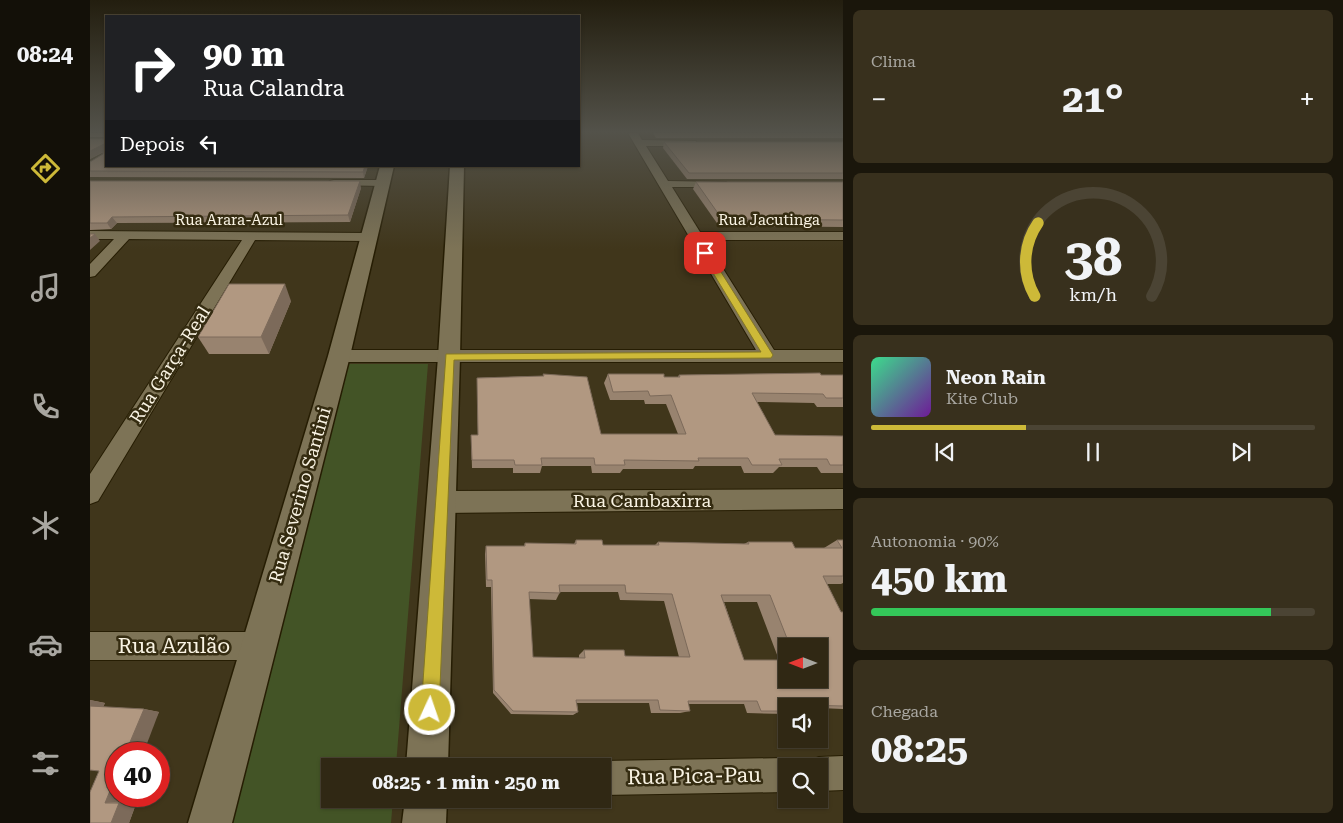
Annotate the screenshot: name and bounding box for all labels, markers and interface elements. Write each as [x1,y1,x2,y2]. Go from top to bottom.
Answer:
text: 90 m [203,34,285,75]
icon: right [120,35,185,100]
text: 08:24 [17,42,73,67]
text: Clima [871,52,916,71]
text: Rua Calandra [203,76,345,101]
text: 21° [1062,77,1124,121]
text: − [871,83,887,116]
text: + [1299,83,1315,116]
icon: left [195,130,223,158]
text: Depois [120,133,185,156]
icon: directions [28,151,63,186]
street label: Rua Arara-Azul [175,211,283,229]
street label: Rua Jacutinga [718,211,820,229]
text: 38 [1064,227,1122,288]
pin [684,232,726,274]
icon: arrive [691,239,719,267]
icon: music [28,270,63,305]
text: km/h [1069,284,1117,305]
street label: Rua Garça-Real [125,302,214,427]
text: Neon Rain [946,366,1046,389]
icon: phone [28,389,63,424]
text: Kite Club [946,389,1018,408]
street label: Rua Severino Santini [264,404,335,585]
icon: previous [931,438,959,466]
icon: pause [1079,438,1107,466]
icon: next [1227,438,1255,466]
street label: Rua Cambaxirra [573,490,711,511]
icon: climate [28,508,63,543]
text: Autonomia · 90% [871,532,999,551]
text: 450 km [871,557,1007,601]
icon: car [28,627,63,662]
street label: Rua Azulão [118,634,230,658]
north arrow [778,638,828,688]
map controls [778,638,828,808]
position arrow [403,683,455,735]
button: sound [778,698,828,748]
text: Chegada [871,702,938,721]
text: 08:25 [871,727,968,771]
speed limit sign: 40 [105,742,170,807]
icon: filters [28,746,63,781]
button: search [778,758,828,808]
street label: Rua Pica-Pau [627,763,761,789]
text: 08:25 · 1 min · 250 m [372,771,560,794]

